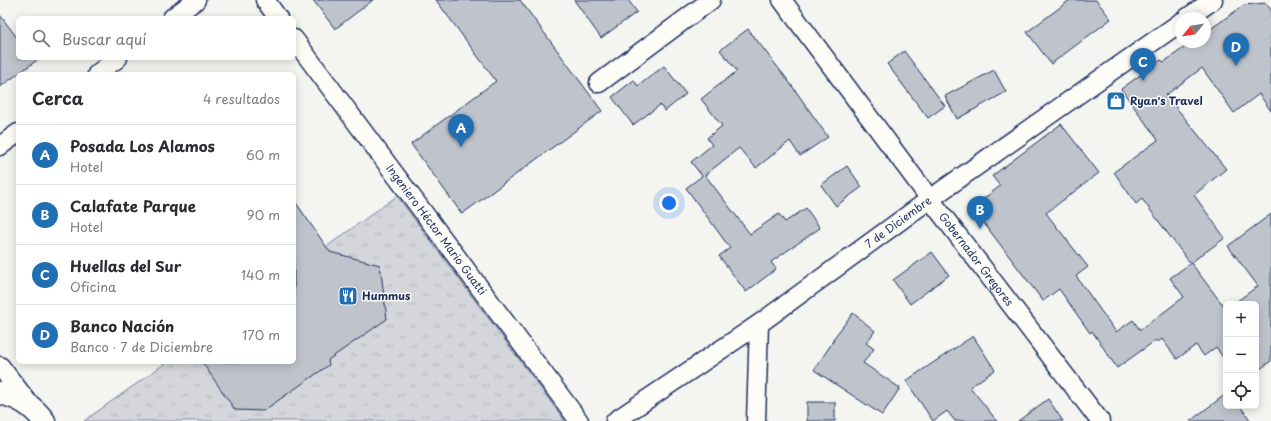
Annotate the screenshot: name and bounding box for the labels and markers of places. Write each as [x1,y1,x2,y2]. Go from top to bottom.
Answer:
pin: D [1223,33,1249,66]
pin: C [1130,48,1156,81]
shop icon: Ryan's Travel [1105,90,1127,112]
place label: Ryan's Travel [1130,92,1203,109]
pin: A [448,114,474,147]
pin: B [967,196,993,229]
restaurant icon: Hummus [337,285,359,307]
place label: Hummus [362,287,411,304]

